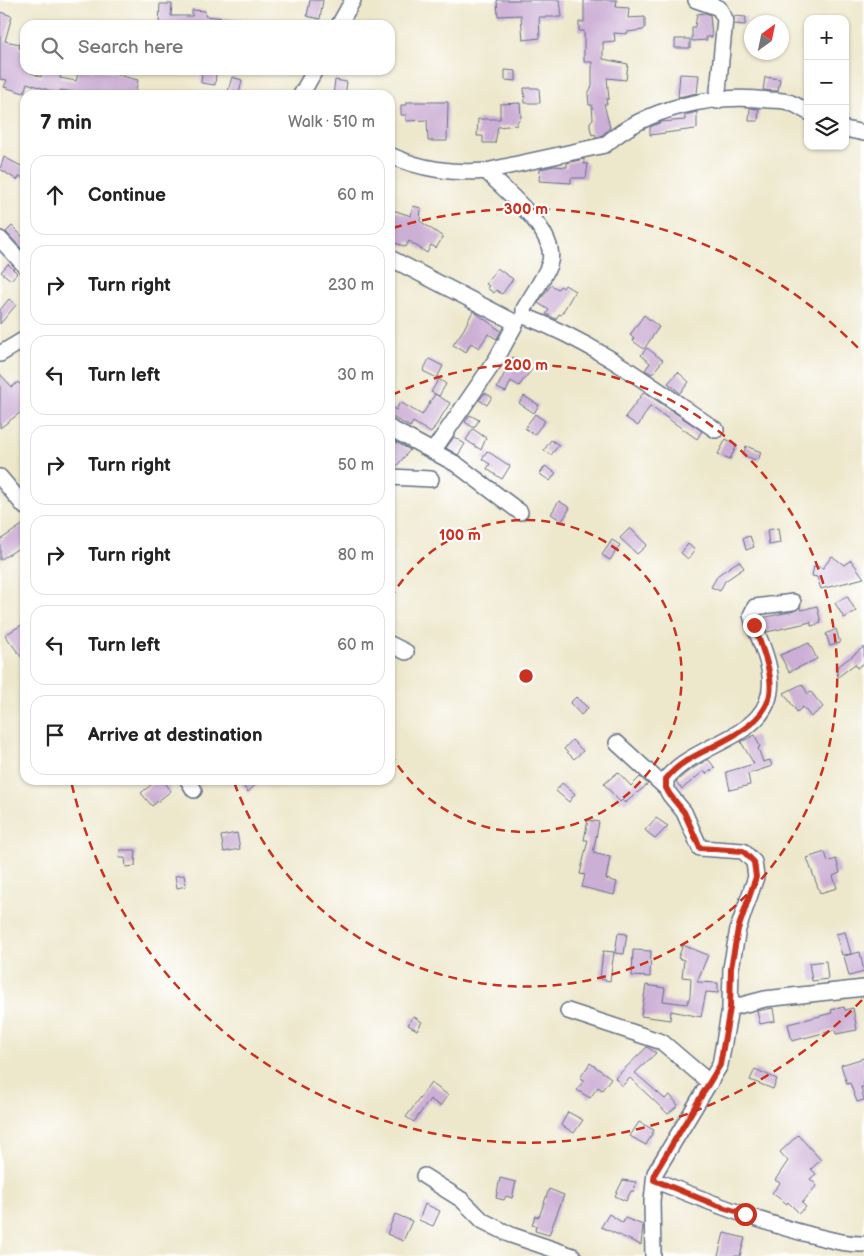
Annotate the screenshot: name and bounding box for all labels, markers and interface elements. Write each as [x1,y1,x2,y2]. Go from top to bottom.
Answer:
north arrow [744,15,789,60]
map controls [804,15,849,150]
button: + [804,15,849,60]
search box [20,20,395,75]
icon: search [38,34,66,62]
text: Search here [78,36,183,59]
button: − [804,60,849,105]
button: layers [804,105,849,150]
text: 7 min [40,110,92,135]
text: Walk · 510 m [288,113,375,132]
icon: ahead [41,181,69,209]
text: Continue [88,184,166,207]
text: 60 m [337,186,374,205]
text: 300 m [504,200,548,219]
icon: right [41,271,69,299]
text: Turn right [88,274,171,297]
text: 230 m [328,276,374,295]
text: 200 m [504,356,548,375]
icon: left [41,361,69,389]
text: Turn left [88,364,160,387]
text: 30 m [337,366,374,385]
icon: right [41,451,69,479]
text: Turn right [88,454,171,477]
text: 50 m [338,456,374,475]
text: 100 m [439,526,481,545]
icon: right [41,541,69,569]
text: Turn right [88,544,171,567]
text: 80 m [338,546,374,565]
route end [743,614,766,637]
icon: left [41,631,69,659]
text: Turn left [88,634,160,657]
text: 60 m [337,636,374,655]
centre of rings [517,667,535,685]
icon: arrive [41,721,69,749]
text: Arrive at destination [88,724,263,747]
route start [734,1203,757,1226]

